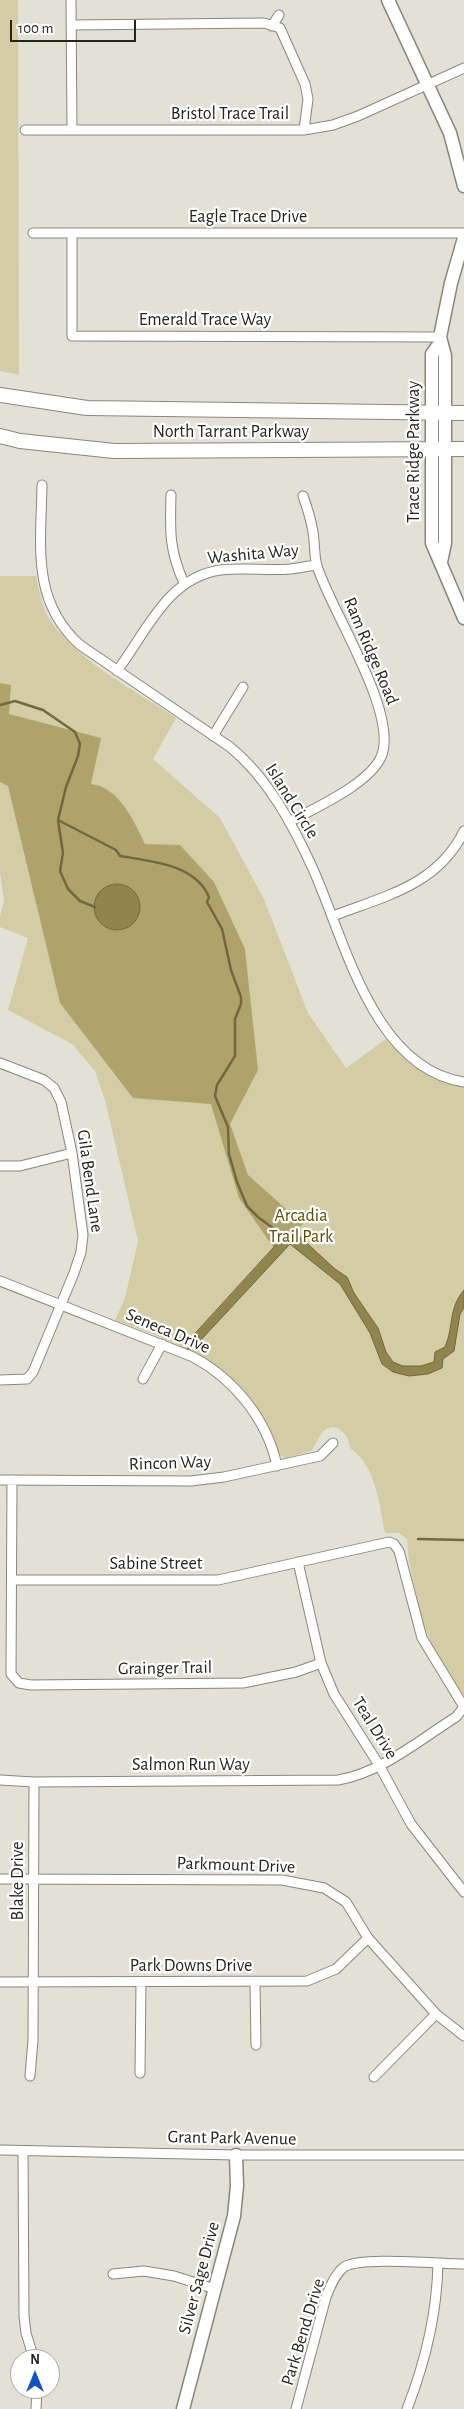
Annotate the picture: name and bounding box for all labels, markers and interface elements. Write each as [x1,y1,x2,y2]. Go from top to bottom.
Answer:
scale bar [12,10,139,42]
text: 100 m [18,21,53,36]
street label: Bristol Trace Trail [171,103,289,125]
street label: Eagle Trace Drive [189,206,307,228]
street label: Emerald Trace Way [139,309,271,331]
street label: Trace Ridge Parkway [403,381,425,523]
street label: North Tarrant Parkway [153,421,309,443]
street label: Washita Way [206,539,300,569]
street label: Ram Ridge Road [339,594,403,708]
street label: Island Circle [260,759,324,843]
street label: Gila Bend Lane [72,1128,108,1234]
park label: Arcadia Trail Park [269,1205,333,1248]
street label: Seneca Drive [123,1304,213,1358]
street label: Rincon Way [128,1451,212,1475]
street label: Sabine Street [110,1553,202,1575]
street label: Grainger Trail [118,1656,212,1680]
street label: Teal Drive [348,1693,402,1763]
street label: Salmon Run Way [132,1754,250,1776]
street label: Blake Drive [7,1841,29,1921]
street label: Parkmount Drive [176,1852,296,1878]
street label: Park Downs Drive [130,1955,252,1977]
street label: Grant Park Avenue [167,2126,297,2150]
street label: Silver Sage Drive [174,2219,224,2337]
street label: Park Bend Drive [276,2276,330,2388]
north arrow [10,2349,60,2399]
text: N [30,2353,40,2367]

